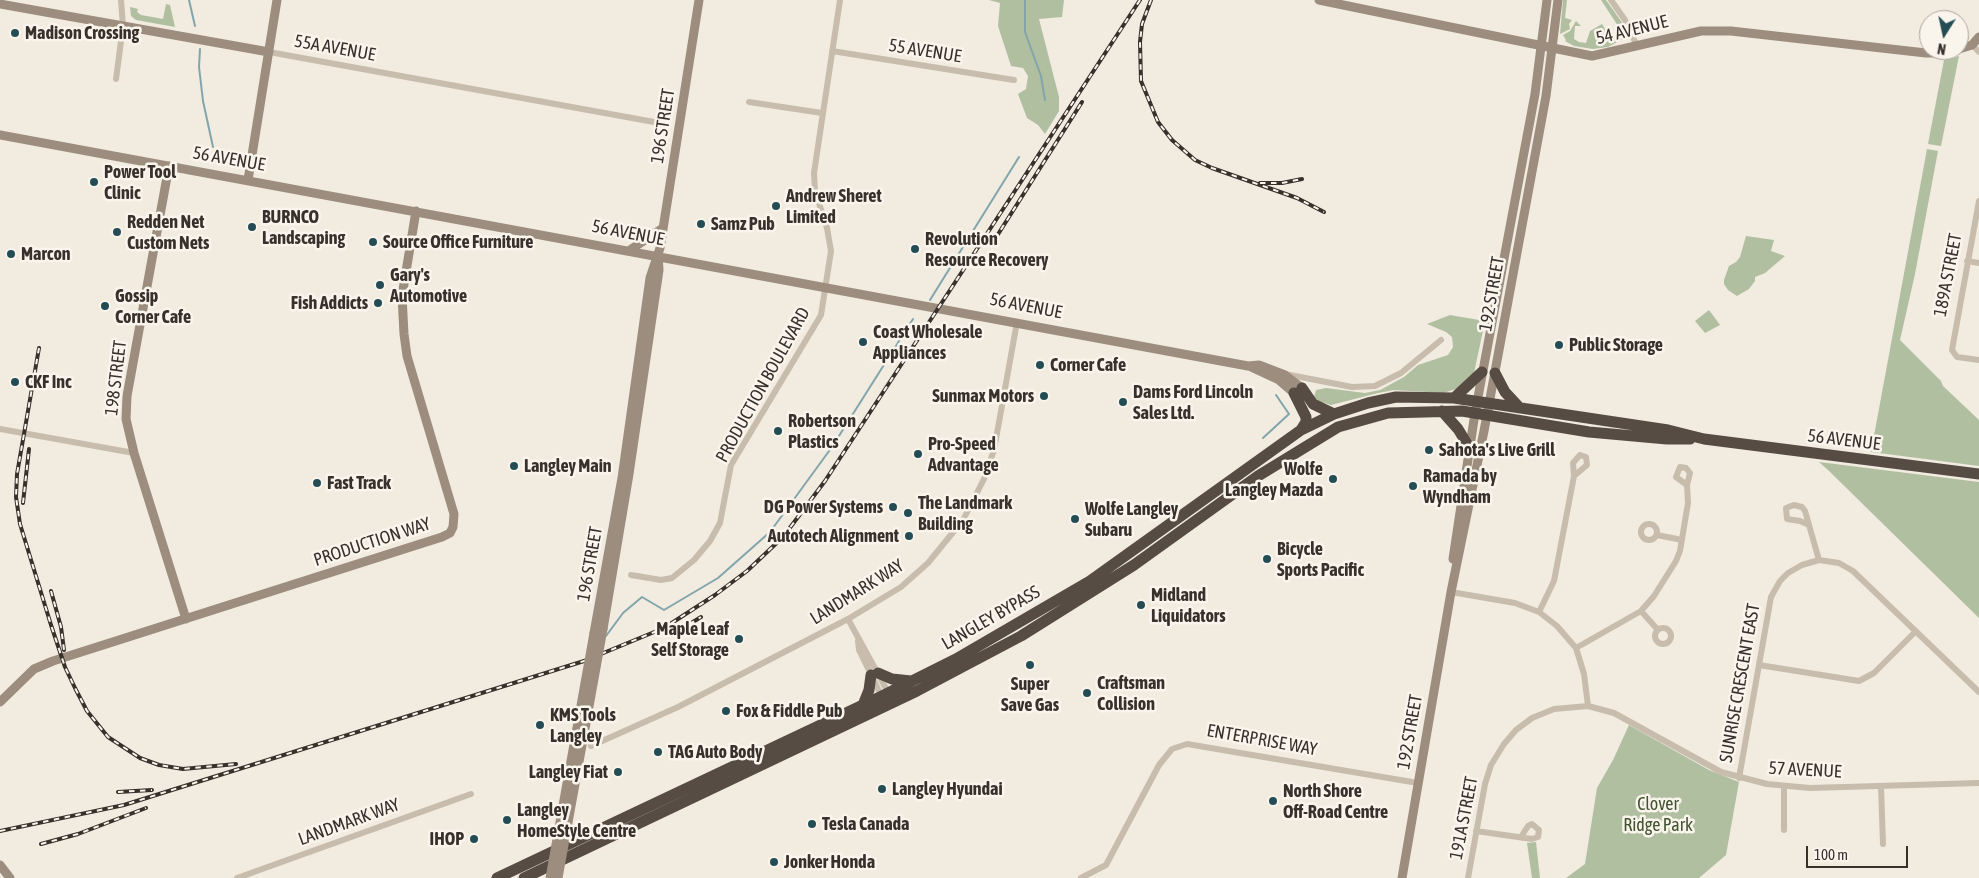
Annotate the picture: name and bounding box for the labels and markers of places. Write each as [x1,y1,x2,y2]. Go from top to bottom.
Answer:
place label: Madison Crossing [25,22,139,44]
marker: Madison Crossing [9,27,21,39]
place label: Power Tool Clinic [104,161,176,203]
marker: Power Tool Clinic [88,176,100,188]
place label: Andrew Sheret Limited [786,185,882,228]
marker: Andrew Sheret Limited [770,200,782,212]
place label: BURNCO Landscaping [262,206,345,248]
place label: Redden Net Custom Nets [127,211,209,253]
place label: Samz Pub [711,213,775,235]
marker: Samz Pub [695,218,707,230]
marker: BURNCO Landscaping [246,221,258,233]
marker: Redden Net Custom Nets [111,226,123,238]
place label: Revolution Resource Recovery [925,228,1048,270]
place label: Source Office Furniture [383,231,533,253]
marker: Source Office Furniture [367,236,379,248]
place label: Marcon [21,243,71,265]
marker: Revolution Resource Recovery [909,243,921,255]
marker: Marcon [5,248,17,260]
place label: Gary's Automotive [390,264,467,306]
marker: Gary's Automotive [374,279,386,291]
place label: Gossip Corner Cafe [115,285,191,328]
place label: Fish Addicts [291,292,368,314]
marker: Fish Addicts [372,297,384,309]
marker: Gossip Corner Cafe [99,300,111,312]
place label: Coast Wholesale Appliances [873,321,982,364]
place label: Public Storage [1569,334,1663,356]
marker: Coast Wholesale Appliances [857,336,869,348]
marker: Public Storage [1553,339,1565,351]
place label: Corner Cafe [1050,354,1126,376]
marker: Corner Cafe [1034,359,1046,371]
place label: CKF Inc [25,371,72,393]
marker: CKF Inc [9,376,21,388]
place label: Dams Ford Lincoln Sales Ltd. [1133,381,1253,424]
place label: Sunmax Motors [932,385,1034,407]
marker: Sunmax Motors [1038,390,1050,402]
marker: Dams Ford Lincoln Sales Ltd. [1117,396,1129,408]
place label: Robertson Plastics [788,410,856,452]
marker: Robertson Plastics [772,425,784,437]
place label: Pro-Speed Advantage [928,433,999,476]
place label: Sahota's Live Grill [1439,439,1555,461]
marker: Sahota's Live Grill [1423,444,1435,456]
marker: Pro-Speed Advantage [912,448,924,460]
place label: Langley Main [524,455,612,477]
place label: Wolfe Langley Mazda [1225,458,1323,500]
marker: Langley Main [508,460,520,472]
place label: Ramada by Wyndham [1423,465,1497,508]
place label: Fast Track [327,472,391,494]
marker: Wolfe Langley Mazda [1327,473,1339,485]
marker: Fast Track [311,477,323,489]
marker: Ramada by Wyndham [1407,480,1419,492]
place label: The Landmark Building [918,492,1012,534]
place label: DG Power Systems [764,496,883,518]
place label: Wolfe Langley Subaru [1085,498,1178,540]
marker: DG Power Systems [887,501,899,513]
marker: The Landmark Building [902,507,914,519]
marker: Wolfe Langley Subaru [1069,513,1081,525]
place label: Autotech Alignment [768,525,899,547]
marker: Autotech Alignment [903,530,915,542]
place label: Bicycle Sports Pacific [1277,538,1364,580]
marker: Bicycle Sports Pacific [1261,553,1273,565]
place label: Midland Liquidators [1151,584,1226,626]
marker: Midland Liquidators [1135,599,1147,611]
place label: Maple Leaf Self Storage [651,618,729,660]
marker: Maple Leaf Self Storage [733,633,745,645]
marker: Super Save Gas [1024,659,1036,671]
place label: Craftsman Collision [1097,672,1165,714]
place label: Super Save Gas [1001,673,1059,716]
marker: Craftsman Collision [1081,687,1093,699]
place label: Fox & Fiddle Pub [736,700,842,722]
place label: KMS Tools Langley [550,704,616,746]
marker: Fox & Fiddle Pub [720,705,732,717]
marker: KMS Tools Langley [534,719,546,731]
place label: TAG Auto Body [668,741,762,763]
marker: TAG Auto Body [652,746,664,758]
place label: Langley Fiat [529,761,608,783]
marker: Langley Fiat [612,766,624,778]
place label: Langley Hyundai [892,778,1003,800]
place label: North Shore Off-Road Centre [1283,780,1388,822]
marker: Langley Hyundai [876,783,888,795]
marker: North Shore Off-Road Centre [1267,795,1279,807]
place label: Langley HomeStyle Centre [517,799,636,842]
place label: Tesla Canada [822,813,909,835]
marker: Langley HomeStyle Centre [501,814,513,826]
marker: Tesla Canada [806,818,818,830]
place label: IHOP [430,828,464,850]
marker: IHOP [468,833,480,845]
place label: Jonker Honda [784,851,875,873]
marker: Jonker Honda [768,856,780,868]

